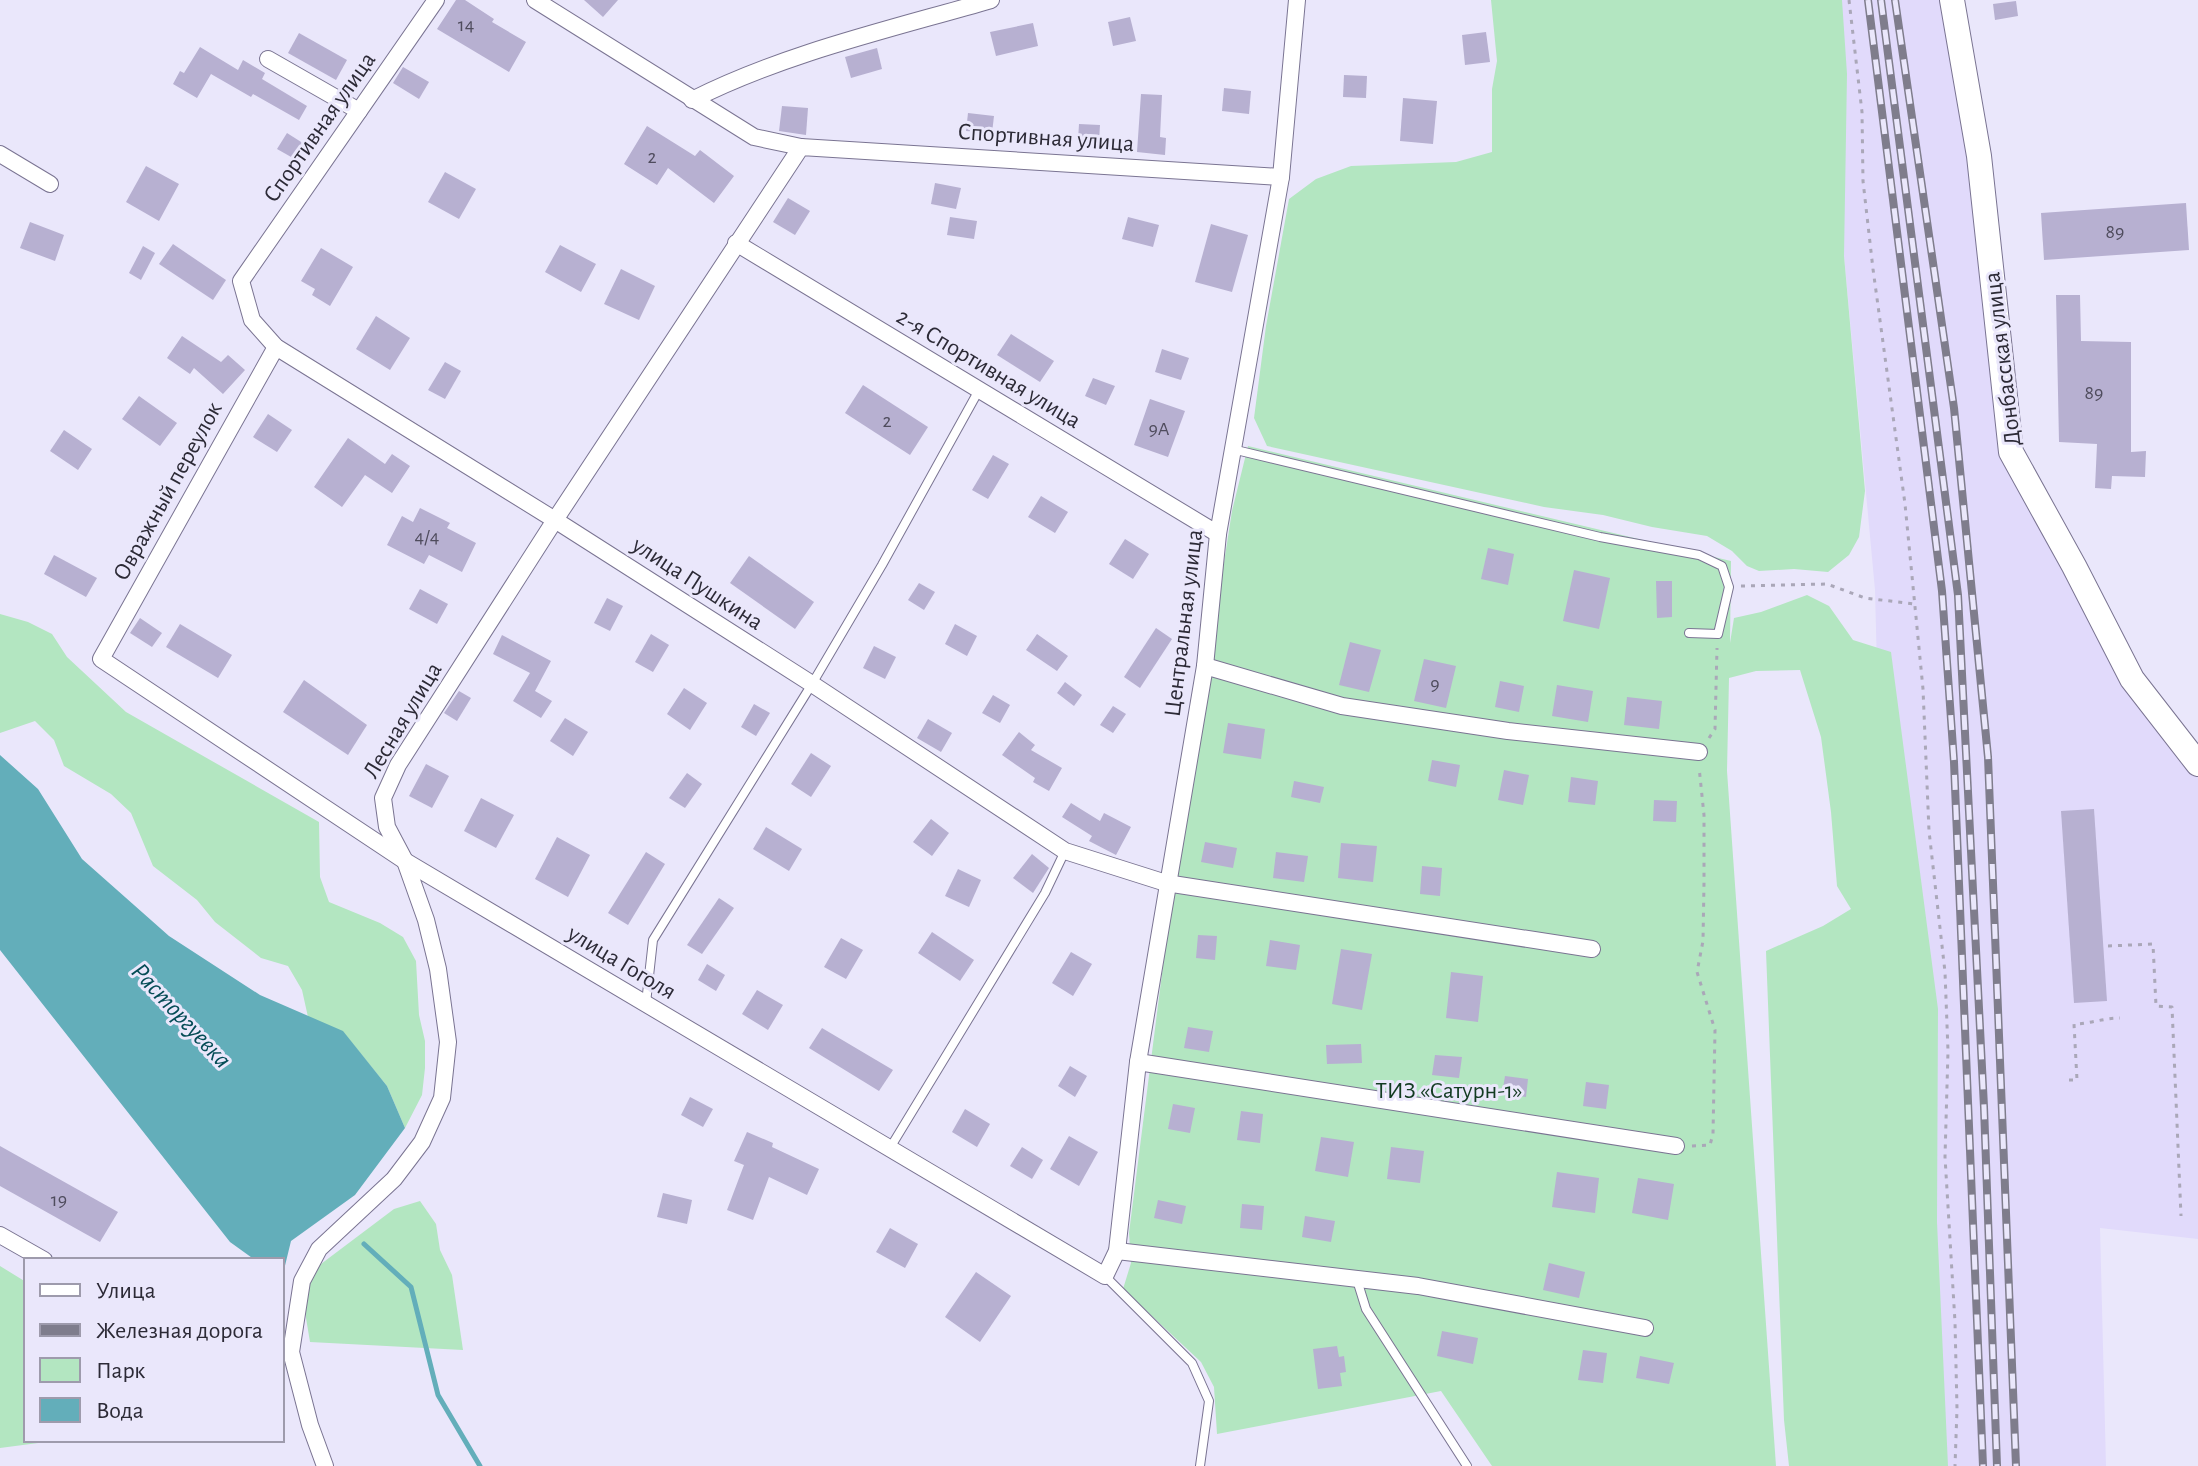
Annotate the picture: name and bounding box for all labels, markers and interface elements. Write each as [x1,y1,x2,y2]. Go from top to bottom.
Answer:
house number: 14 [458,15,474,35]
street label: Спортивная улица [259,48,380,207]
street label: Спортивная улица [957,120,1135,156]
house number: 2 [647,147,657,167]
house number: 89 [2106,222,2124,242]
street label: Донбасская улица [1980,270,2026,447]
street label: 2-я Спортивная улица [892,304,1085,433]
house number: 89 [2085,383,2103,403]
street label: Овражный переулок [109,398,227,585]
house number: 2 [882,411,892,431]
house number: 9А [1148,419,1170,439]
house number: 4/4 [415,527,439,547]
street label: Центральная улица [1161,528,1207,718]
street label: улица Пушкина [627,532,767,635]
street label: Лесная улица [359,659,447,782]
house number: 9 [1430,674,1440,694]
street label: улица Гоголя [562,921,680,1005]
water label: Расторгуевка [126,958,236,1073]
park label: ТИЗ «Сатурн-1» [1375,1079,1523,1103]
house number: 19 [51,1190,67,1210]
legend [24,1258,284,1442]
text: Улица [96,1279,156,1303]
text: Железная дорога [96,1319,263,1343]
text: Парк [96,1359,145,1383]
text: Вода [96,1399,144,1423]

